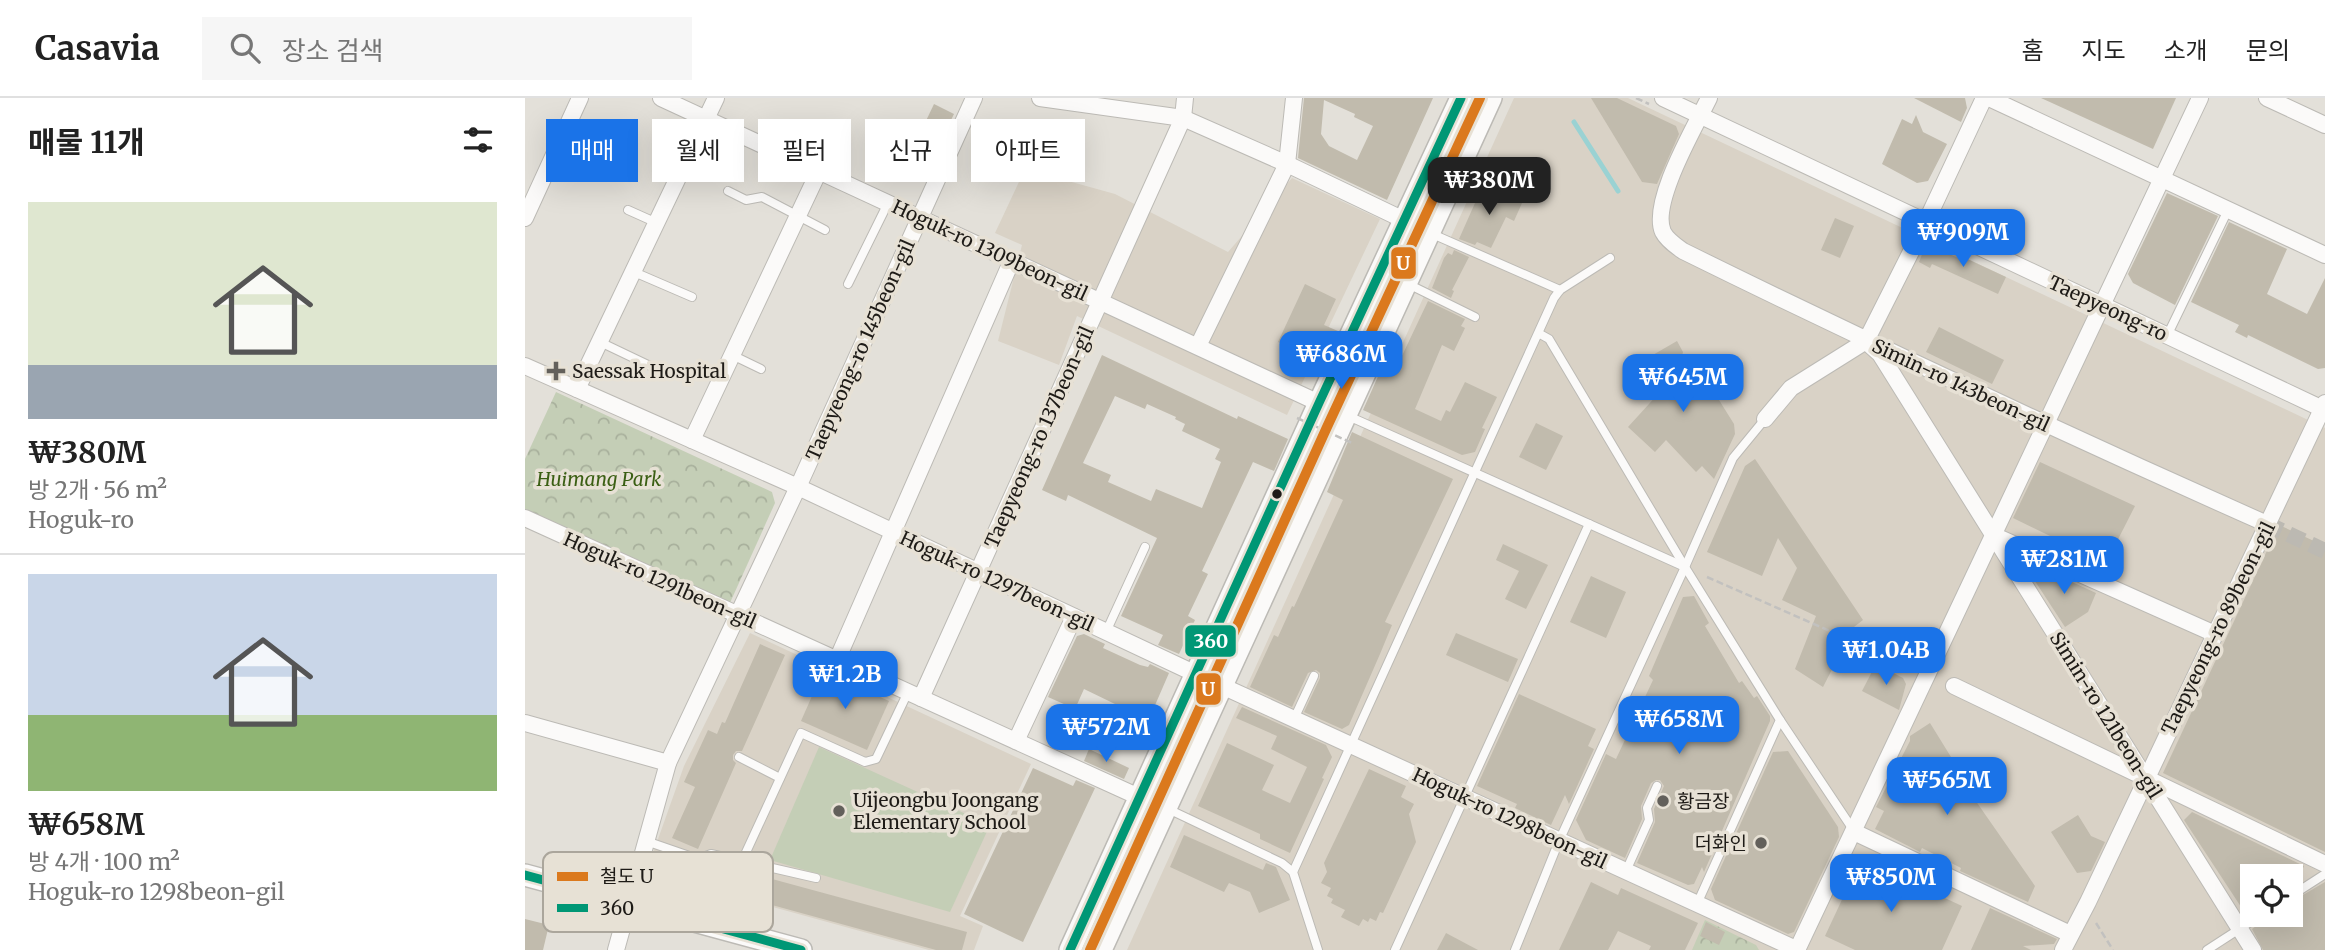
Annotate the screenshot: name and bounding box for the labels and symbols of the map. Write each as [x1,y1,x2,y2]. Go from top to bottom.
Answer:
pin: ₩380M [1440,158,1538,217]
street label: Hoguk-ro 1309beon-gil [888,194,1092,306]
pin: ₩909M [1914,209,2012,269]
street label: Taepyeong-ro 145beon-gil [800,236,920,464]
line badge: U [1390,246,1417,280]
text: U [1396,251,1410,275]
street label: Taepyeong-ro [2045,270,2171,346]
street label: Taepyeong-ro 137beon-gil [979,322,1099,552]
pin: ₩686M [1292,331,1390,391]
street label: Simin-ro 143beon-gil [1868,333,2054,437]
pin: ₩645M [1634,354,1732,414]
place label: Saessak Hospital [572,359,726,383]
marker: Saessak Hospital [546,361,566,381]
park label: Huimang Park [536,467,662,491]
unlabelled marker [1270,487,1284,501]
street label: Taepyeong-ro 89beon-gil [2156,518,2280,738]
street label: Hoguk-ro 1297beon-gil [896,525,1098,637]
street label: Hoguk-ro 1291beon-gil [560,527,760,633]
pin: ₩281M [2015,536,2113,596]
line badge: 360 [1184,624,1237,658]
street label: Simin-ro 121beon-gil [2045,627,2167,803]
pin: ₩1.04B [1829,628,1943,687]
text: 360 [1194,629,1228,653]
pin: ₩1.2B [796,652,894,711]
line badge: U [1195,672,1222,706]
text: U [1201,677,1215,701]
pin: ₩658M [1630,696,1728,756]
pin: ₩572M [1057,704,1155,764]
pin: ₩565M [1898,758,1996,817]
street label: Hoguk-ro 1298beon-gil [1409,762,1611,874]
place label: Uijeongbu Joongang Elementary School [853,788,1039,834]
place label: 황금장 [1677,789,1729,813]
marker: 황금장 [1655,793,1671,809]
marker: Uijeongbu Joongang Elementary School [831,803,847,819]
place label: 더화인 [1695,831,1747,855]
marker: 더화인 [1753,835,1769,851]
legend [543,852,773,932]
pin: ₩850M [1842,854,1940,914]
text: 철도 U [600,864,654,888]
text: 360 [600,896,634,920]

